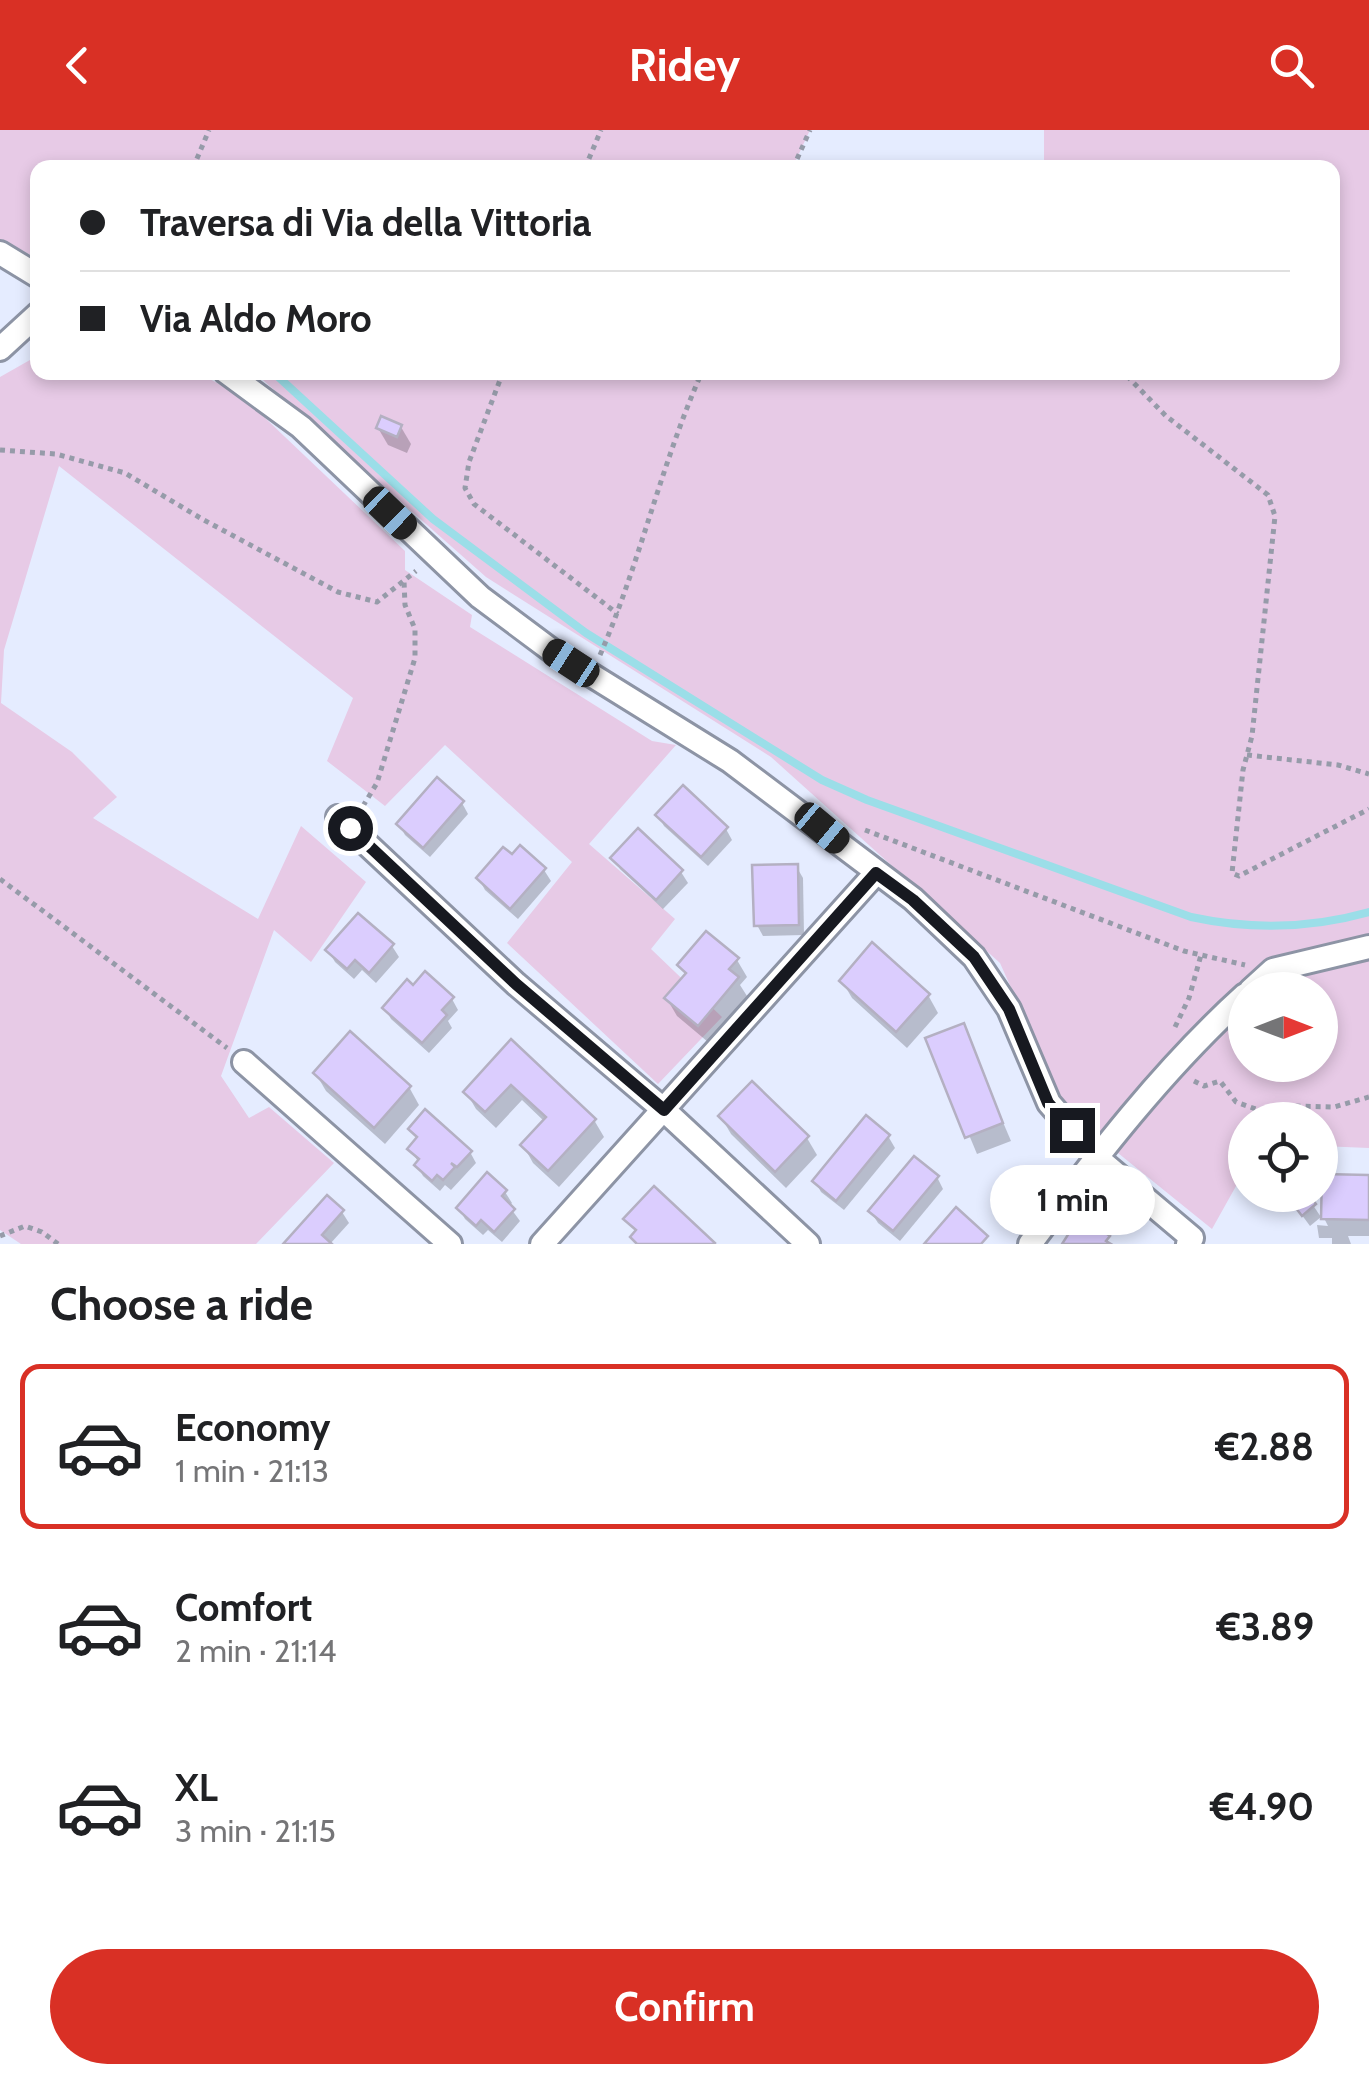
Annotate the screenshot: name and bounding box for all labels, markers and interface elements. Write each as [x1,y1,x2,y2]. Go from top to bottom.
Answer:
icon: back [50,38,105,93]
text: Ridey [629,38,740,92]
icon: search [1264,38,1319,93]
text: Traversa di Via della Vittoria [140,199,591,246]
text: Via Aldo Moro [140,295,372,342]
car [358,481,422,545]
car [538,634,604,692]
car [789,797,855,859]
route start [328,806,373,851]
north arrow [1228,972,1338,1082]
map controls [1228,972,1338,1212]
button: locate [1228,1102,1338,1212]
route end [1050,1108,1095,1153]
callout: 1 min [990,1165,1154,1235]
text: 1 min [1036,1180,1109,1219]
text: Choose a ride [50,1277,313,1331]
icon: car [55,1402,145,1492]
text: Economy [175,1404,330,1451]
text: €2.88 [1215,1423,1314,1470]
text: 1 min · 21:13 [175,1451,329,1490]
icon: car [55,1582,145,1672]
text: Comfort [175,1584,312,1631]
text: €3.89 [1216,1603,1314,1650]
text: 2 min · 21:14 [175,1631,337,1670]
icon: car [55,1762,145,1852]
text: XL [175,1764,218,1811]
text: €4.90 [1210,1783,1314,1830]
text: 3 min · 21:15 [175,1811,336,1850]
button: Confirm [50,1949,1319,2064]

